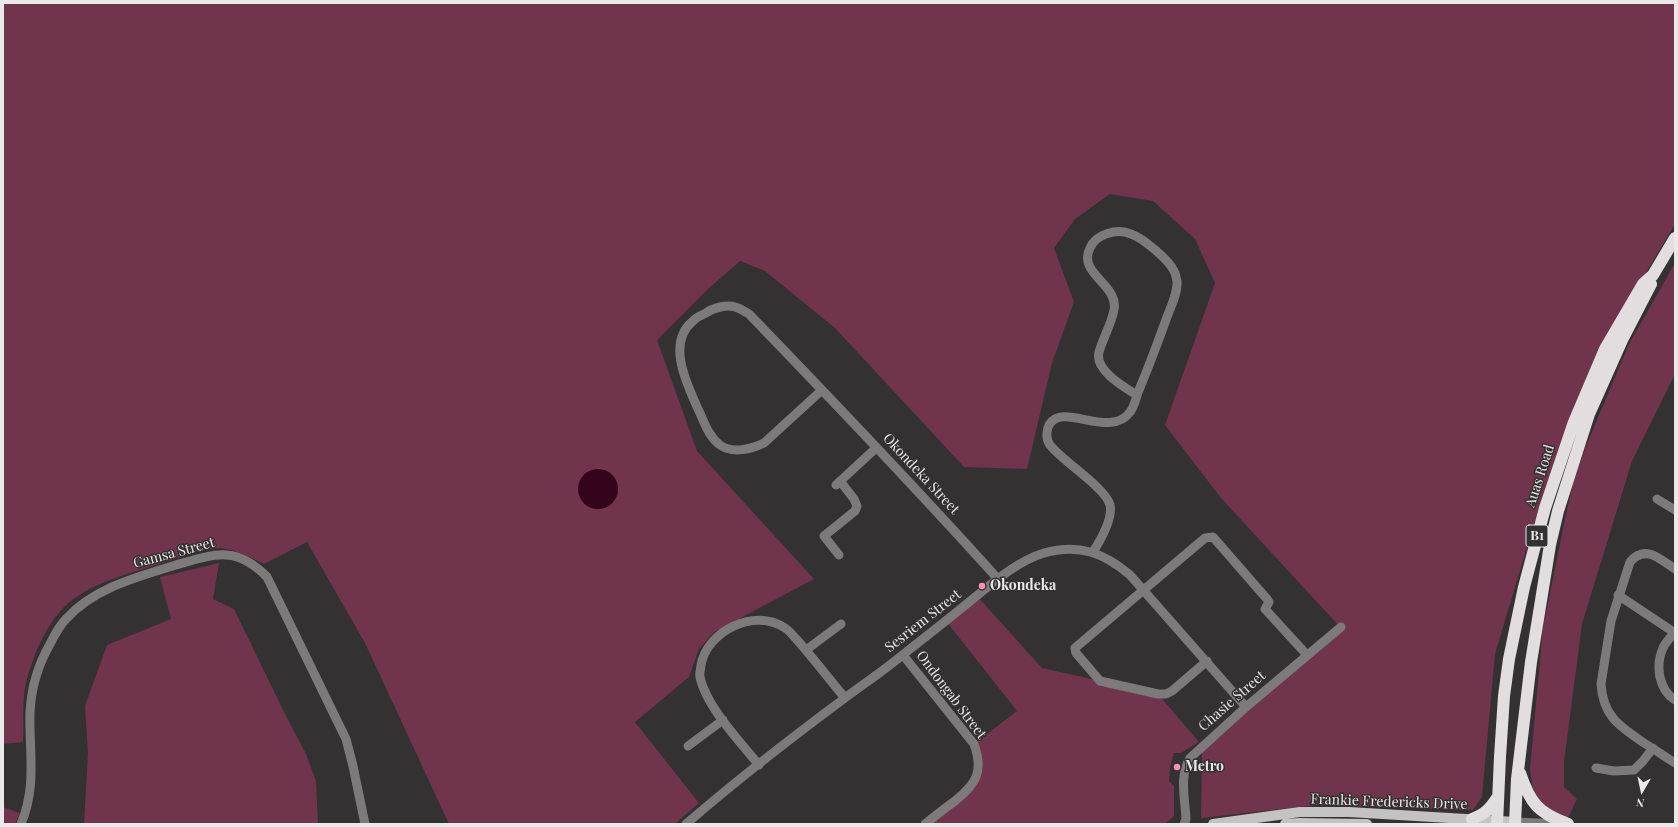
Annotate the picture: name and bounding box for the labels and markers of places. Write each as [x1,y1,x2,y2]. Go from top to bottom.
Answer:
place label: Okondeka [990,578,1056,594]
marker: Okondeka [977,581,987,591]
place label: Metro [1185,759,1224,775]
marker: Metro [1172,762,1182,772]

